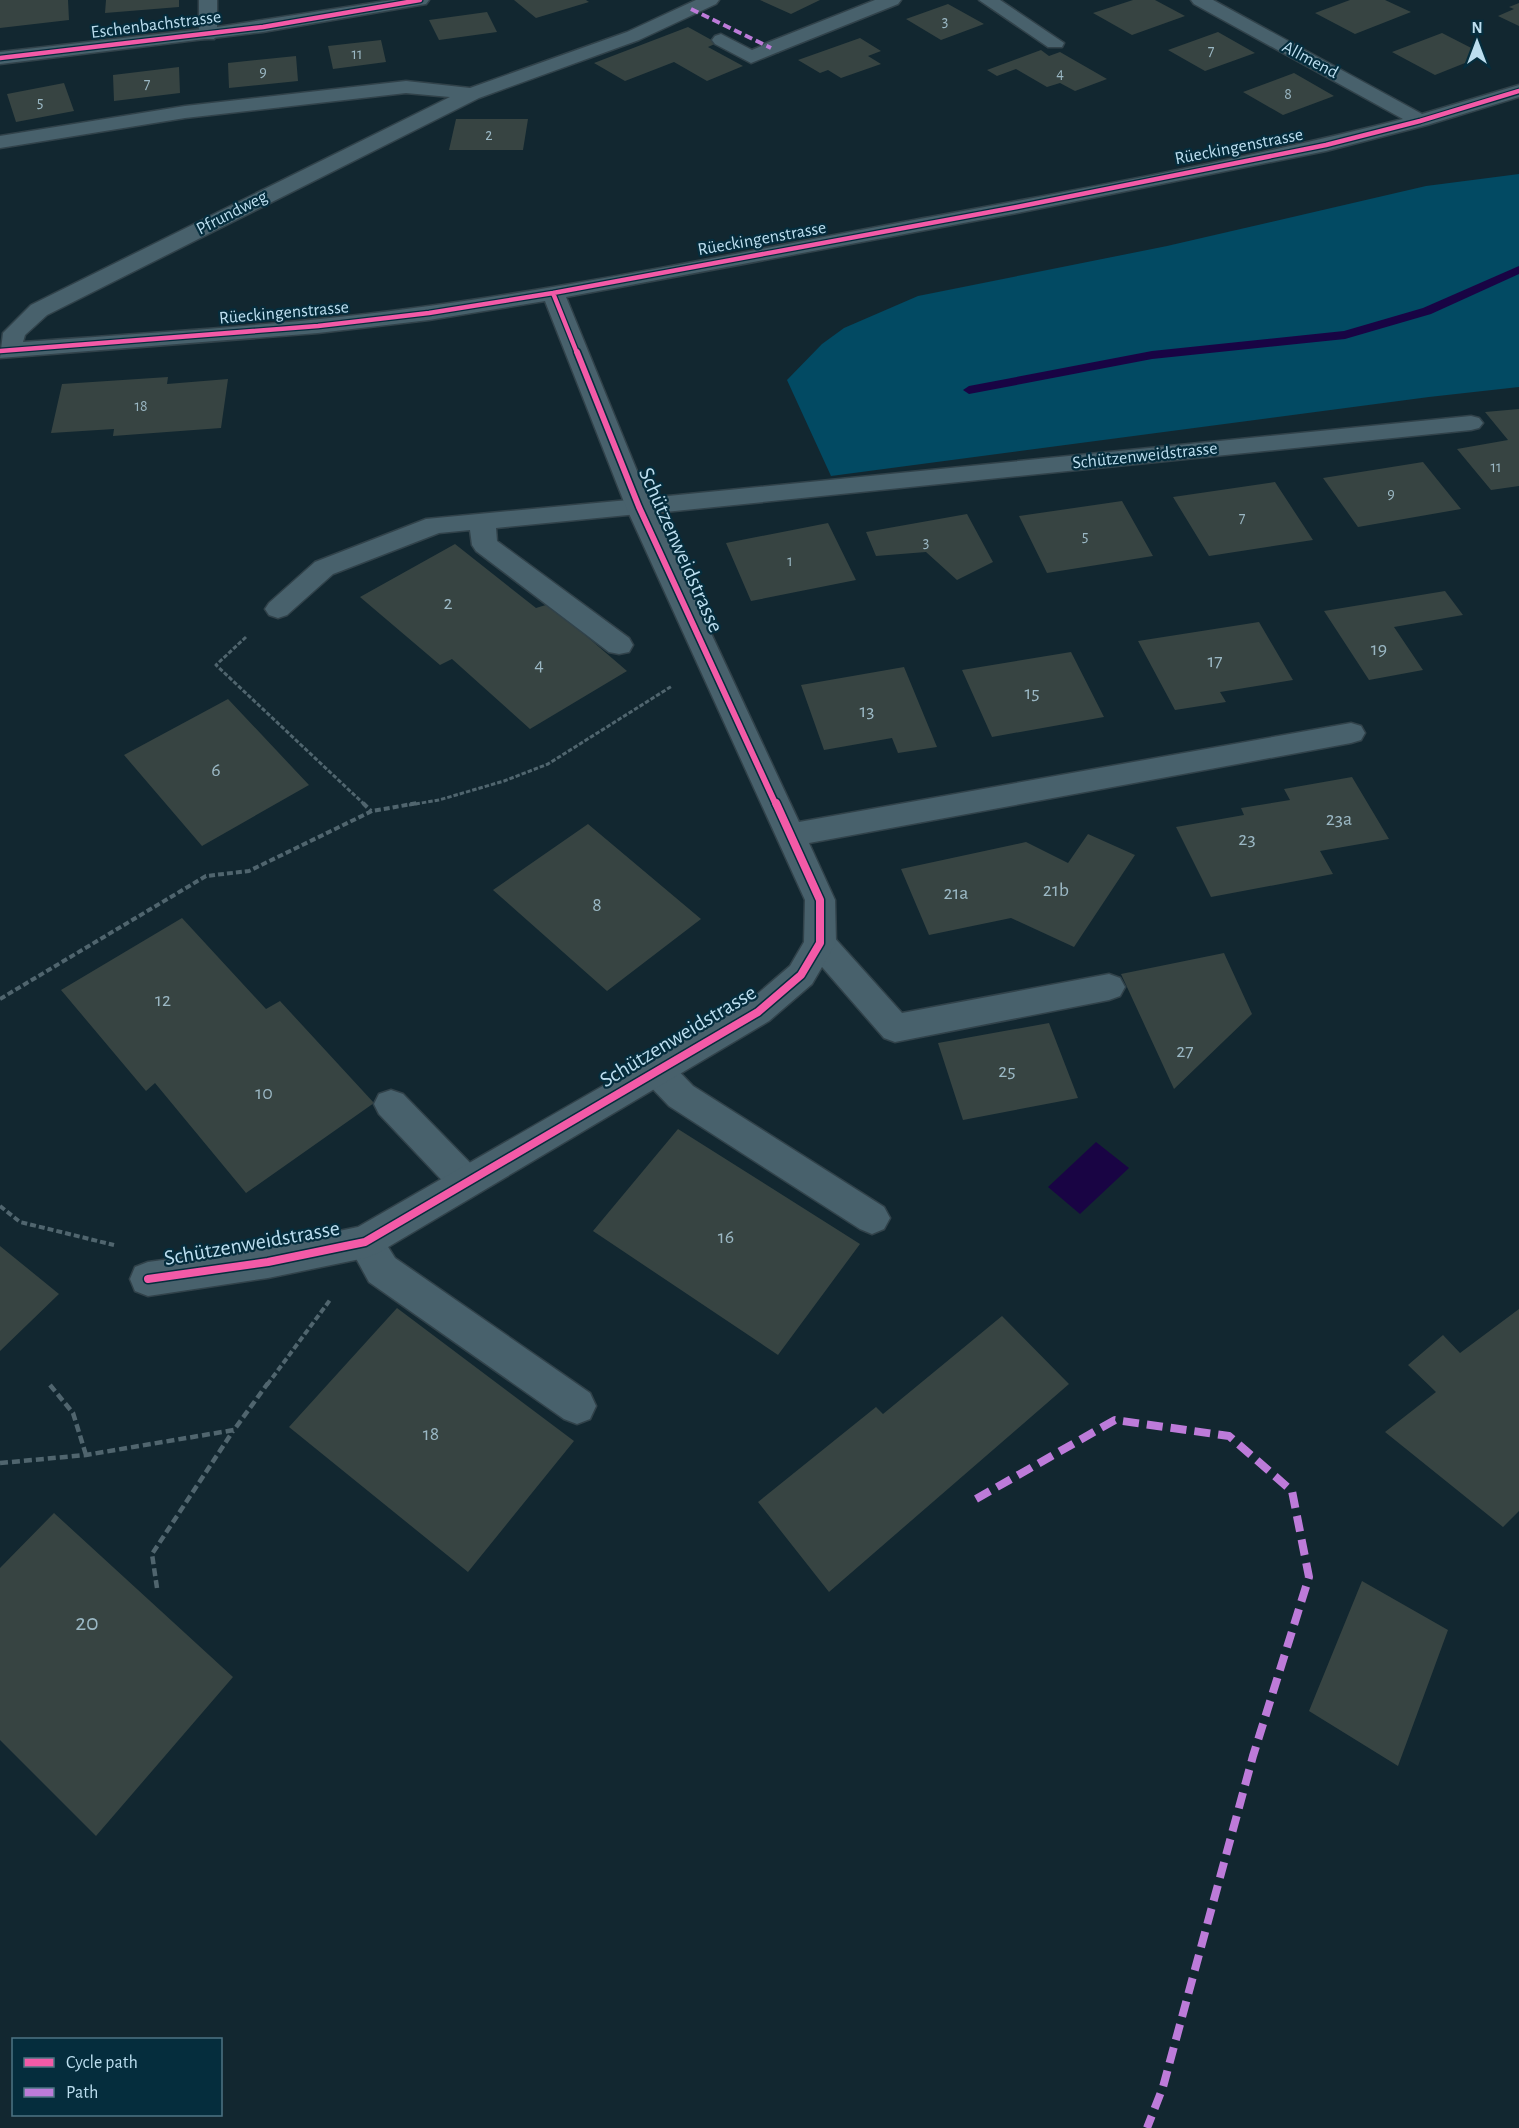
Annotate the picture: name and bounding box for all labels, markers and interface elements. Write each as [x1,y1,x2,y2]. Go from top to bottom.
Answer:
street label: Eschenbachstrasse [90,8,222,42]
north arrow [1447,12,1507,72]
house number: 3 [942,13,948,29]
text: N [1471,20,1483,36]
street label: Allmend [1279,38,1341,82]
house number: 7 [1208,43,1215,59]
house number: 11 [351,46,363,62]
house number: 9 [259,64,267,80]
house number: 4 [1056,65,1064,81]
house number: 7 [144,76,151,92]
house number: 8 [1284,86,1292,102]
house number: 5 [37,94,43,110]
street label: Rüeckingenstrasse [1173,126,1305,168]
house number: 2 [485,127,493,143]
street label: Pfrundweg [194,187,271,238]
street label: Rüeckingenstrasse [696,219,828,259]
street label: Rüeckingenstrasse [218,298,350,328]
house number: 18 [134,398,148,414]
street label: Schützenweidstrasse [1072,439,1218,473]
house number: 11 [1490,459,1502,475]
street label: Schützenweidstrasse [635,464,727,636]
house number: 9 [1387,486,1395,502]
house number: 7 [1239,510,1246,526]
house number: 5 [1082,528,1088,544]
house number: 3 [923,534,929,550]
house number: 1 [787,553,793,569]
house number: 2 [443,593,453,613]
house number: 19 [1371,639,1387,659]
house number: 17 [1207,651,1223,671]
house number: 4 [534,655,544,675]
house number: 15 [1024,683,1040,703]
house number: 13 [859,701,875,721]
house number: 6 [211,760,221,780]
house number: 23a [1326,809,1352,829]
house number: 23 [1238,829,1256,849]
house number: 21b [1043,880,1069,900]
house number: 21a [943,883,969,903]
house number: 8 [592,895,602,915]
street label: Schützenweidstrasse [596,981,760,1091]
house number: 12 [155,990,171,1010]
house number: 27 [1176,1041,1194,1061]
house number: 25 [998,1061,1016,1081]
house number: 10 [255,1083,273,1103]
street label: Schützenweidstrasse [162,1217,342,1269]
house number: 16 [718,1227,734,1247]
house number: 18 [423,1424,439,1444]
house number: 20 [75,1611,99,1635]
legend [12,2038,222,2116]
text: Cycle path [66,2054,138,2072]
text: Path [66,2084,98,2102]

